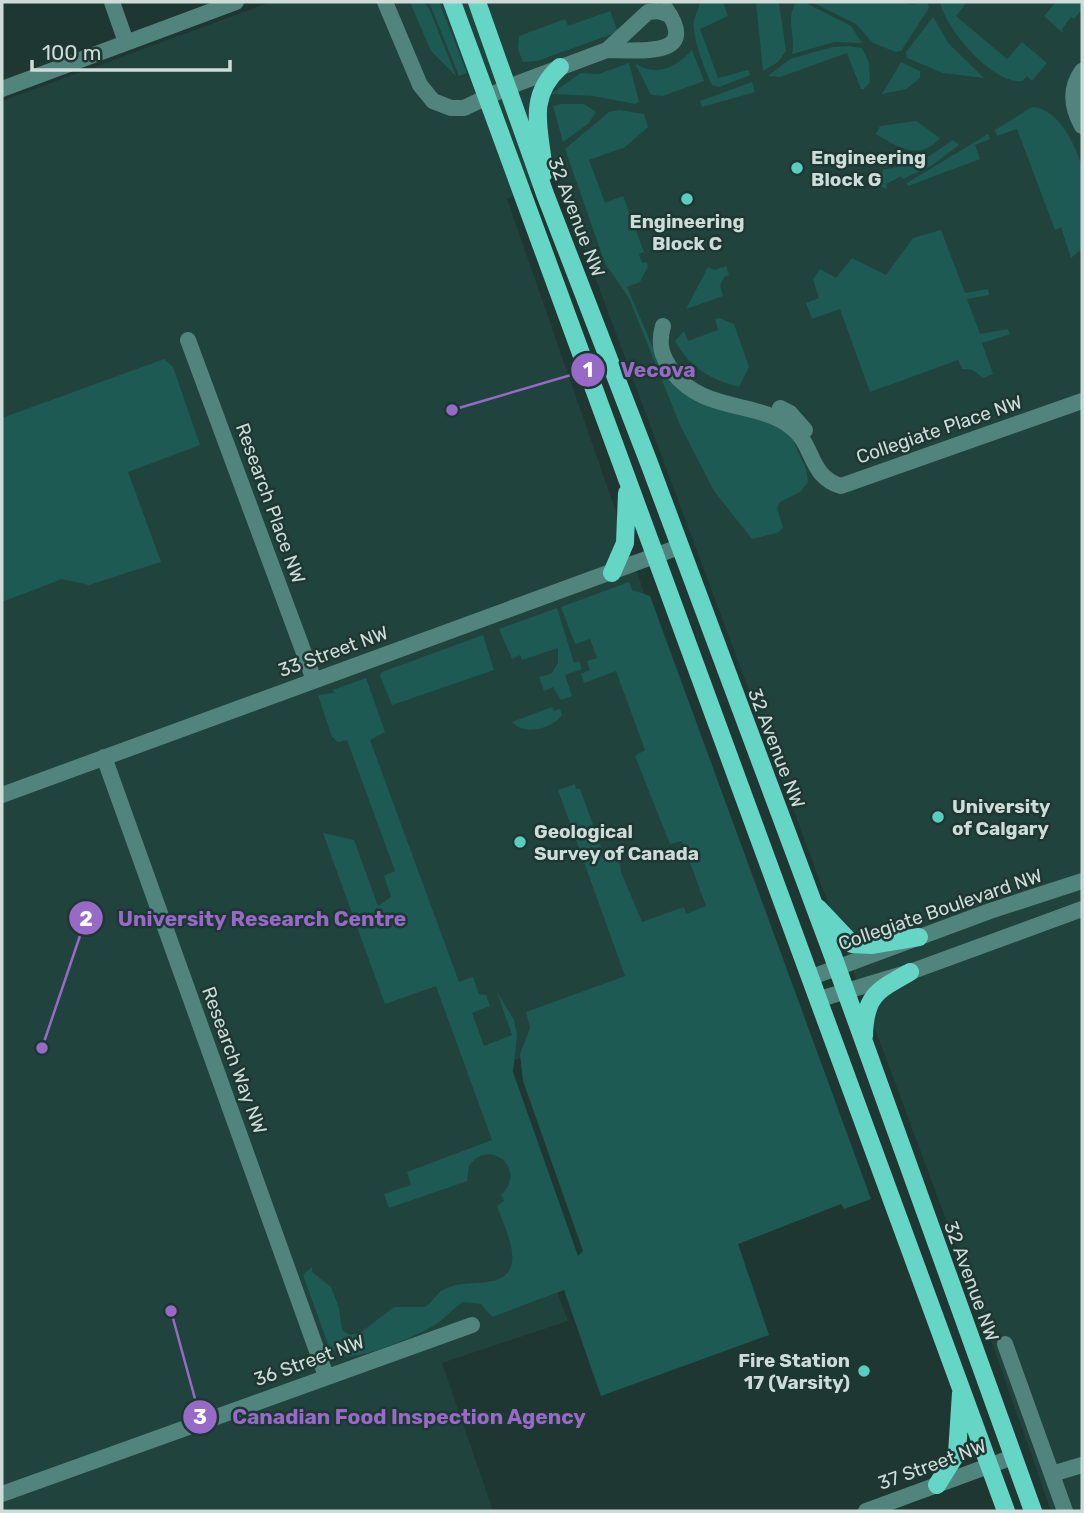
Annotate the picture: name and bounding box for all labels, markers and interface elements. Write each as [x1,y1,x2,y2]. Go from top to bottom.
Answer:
scale bar [32,28,229,72]
text: 100 m [42,40,101,65]
place label: Engineering Block G [811,146,926,191]
street label: 32 Avenue NW [543,154,610,280]
marker: Engineering Block G [789,160,805,176]
marker: Engineering Block C [679,191,695,207]
place label: Engineering Block C [630,210,744,255]
callout: Vecova [571,349,709,391]
text: 1 [583,357,593,382]
text: Vecova [620,357,696,382]
street label: Collegiate Place NW [853,390,1025,469]
street label: Research Place NW [231,420,310,587]
street label: 33 Street NW [275,621,391,682]
street label: 32 Avenue NW [743,685,810,811]
place label: University of Calgary [952,795,1051,840]
marker: University of Calgary [930,809,946,825]
place label: Geological Survey of Canada [534,820,699,865]
marker: Geological Survey of Canada [512,834,528,850]
street label: Collegiate Boulevard NW [835,864,1045,955]
callout: University Research Centre [68,897,420,939]
text: 2 [79,906,93,931]
text: University Research Centre [118,906,406,931]
street label: Research Way NW [197,983,272,1137]
street label: 32 Avenue NW [939,1218,1004,1344]
street label: 36 Street NW [251,1330,367,1391]
place label: Fire Station 17 (Varsity) [738,1349,850,1394]
marker: Fire Station 17 (Varsity) [856,1363,872,1379]
callout: Canadian Food Inspection Agency [183,1396,600,1438]
text: 3 [193,1404,207,1429]
text: Canadian Food Inspection Agency [232,1404,586,1429]
street label: 37 Street NW [875,1434,990,1495]

